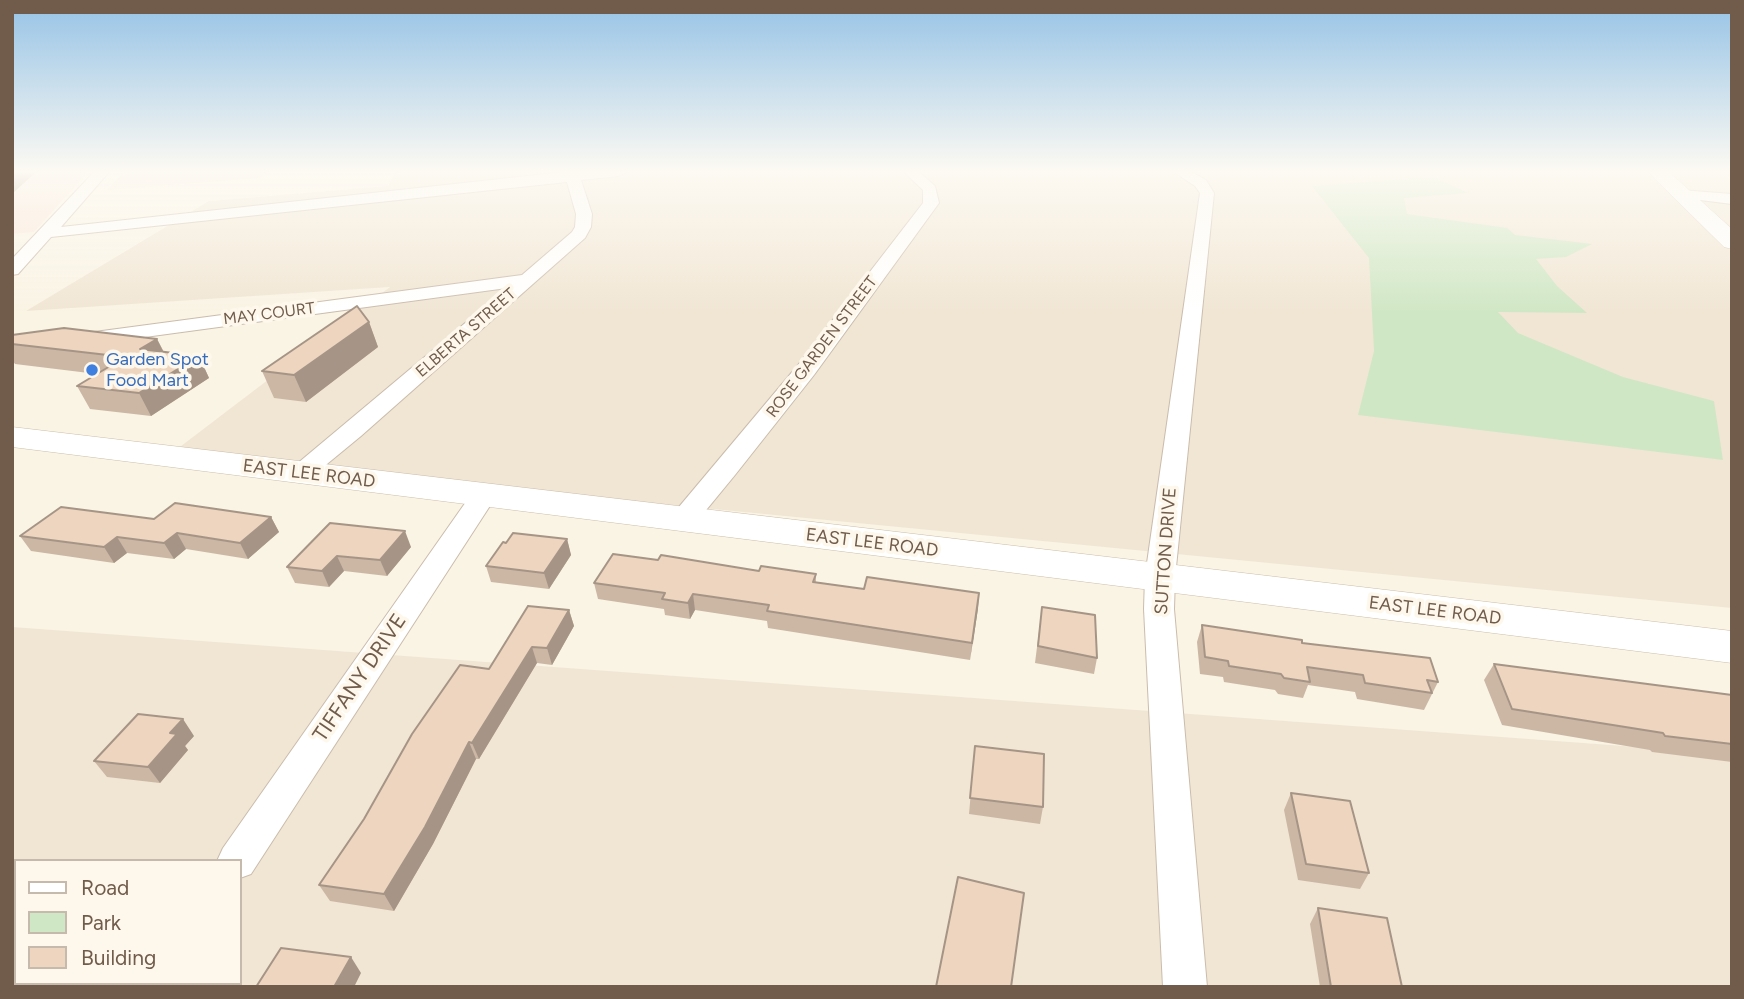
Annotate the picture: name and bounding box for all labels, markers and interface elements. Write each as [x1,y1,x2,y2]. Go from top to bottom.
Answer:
street label: ROSE GARDEN STREET [763,273,881,421]
street label: ELBERTA STREET [412,284,520,382]
street label: MAY COURT [222,299,316,329]
place label: Garden Spot Food Mart [106,349,209,392]
marker: Garden Spot Food Mart [84,362,100,378]
street label: EAST LEE ROAD [242,455,376,493]
street label: SUTTON DRIVE [1151,487,1181,615]
street label: EAST LEE ROAD [805,524,939,562]
street label: EAST LEE ROAD [1368,592,1502,630]
street label: TIFFANY DRIVE [308,609,412,747]
legend [14,859,242,985]
text: Road [81,875,129,900]
text: Park [81,910,121,935]
text: Building [81,945,156,970]

